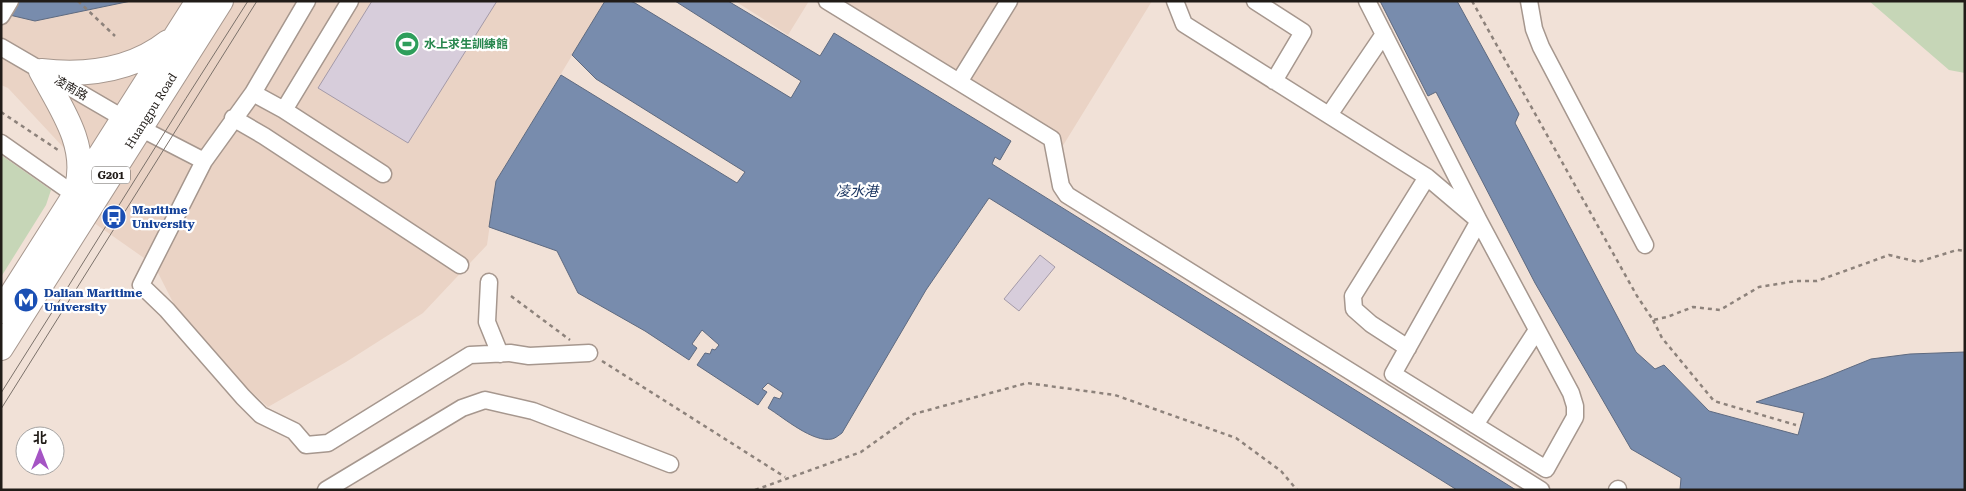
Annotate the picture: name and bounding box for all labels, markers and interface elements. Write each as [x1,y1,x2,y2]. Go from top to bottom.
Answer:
sports icon: 水上求生訓練館 [394,31,420,57]
place label: 水上求生訓練館 [424,37,508,51]
street label: Huangpu Road [122,70,180,151]
street label: 凌南路 [52,73,90,103]
road number: G201 [92,166,130,184]
water label: 凌水港 [836,183,880,199]
place label: Maritime University [132,203,196,231]
bus stop icon: Maritime University [101,204,127,230]
place label: Dalian Maritime University [44,286,142,314]
metro station icon: Dalian Maritime University [13,287,39,313]
north arrow [15,426,65,476]
text: 北 [33,430,47,446]

